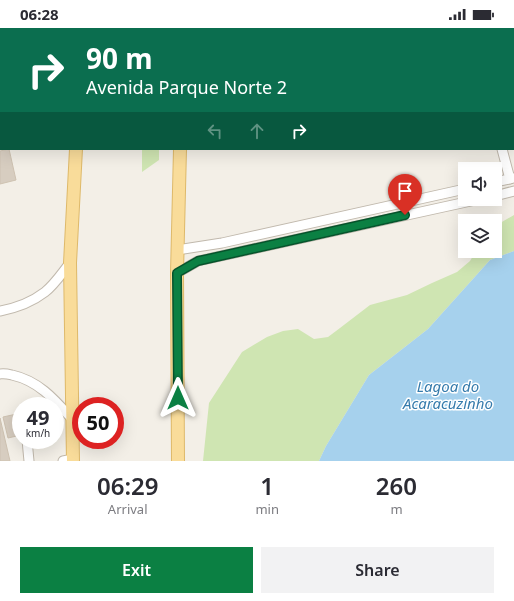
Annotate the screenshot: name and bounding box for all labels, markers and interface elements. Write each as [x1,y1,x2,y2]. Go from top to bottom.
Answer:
text: 06:28 [20,4,59,24]
text: 90 m [86,39,153,77]
icon: right [20,44,72,96]
text: Avenida Parque Norte 2 [86,75,287,99]
icon: left [204,120,226,142]
icon: ahead [246,120,268,142]
icon: right [288,120,310,142]
map controls [458,162,502,258]
button: sound [458,162,502,206]
pin [388,174,422,215]
icon: arrive [394,180,416,202]
button: layers [458,214,502,258]
water label: Lagoa do Acaracuzinho [402,376,493,413]
position arrow [157,377,199,419]
speed limit sign: 50 [72,397,124,449]
text: 49 [27,404,49,431]
text: km/h [26,426,50,440]
text: 06:29 [97,469,158,502]
text: 1 [260,469,274,502]
text: 260 [376,469,417,502]
text: Arrival [108,500,148,518]
text: min [255,500,279,518]
text: m [390,500,403,518]
button: Exit [20,547,253,593]
button: Share [261,547,494,593]

